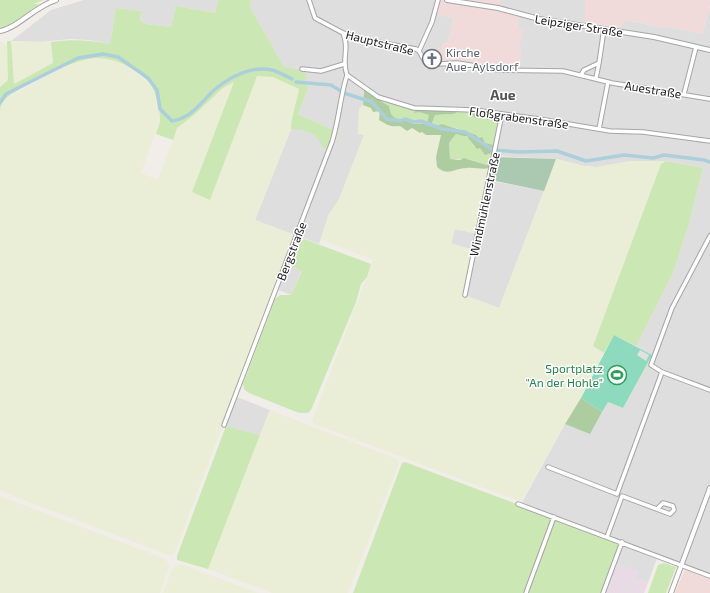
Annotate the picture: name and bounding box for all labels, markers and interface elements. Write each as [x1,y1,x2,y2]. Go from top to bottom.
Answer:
street label: Leipziger Straße [534,11,624,39]
street label: Hauptstraße [345,27,415,57]
place label: Kirche Aue-Aylsdorf [446,45,519,73]
church icon: Kirche Aue-Aylsdorf [421,48,443,70]
street label: Auestraße [624,78,682,100]
district label: Aue [490,86,516,103]
street label: Floßgrabenstraße [469,103,569,131]
street label: Windmühlenstraße [466,151,502,257]
street label: Bergstraße [273,220,309,282]
place label: Sportplatz "An der Hohle" [526,361,603,389]
sports icon: Sportplatz "An der Hohle" [606,364,628,386]

